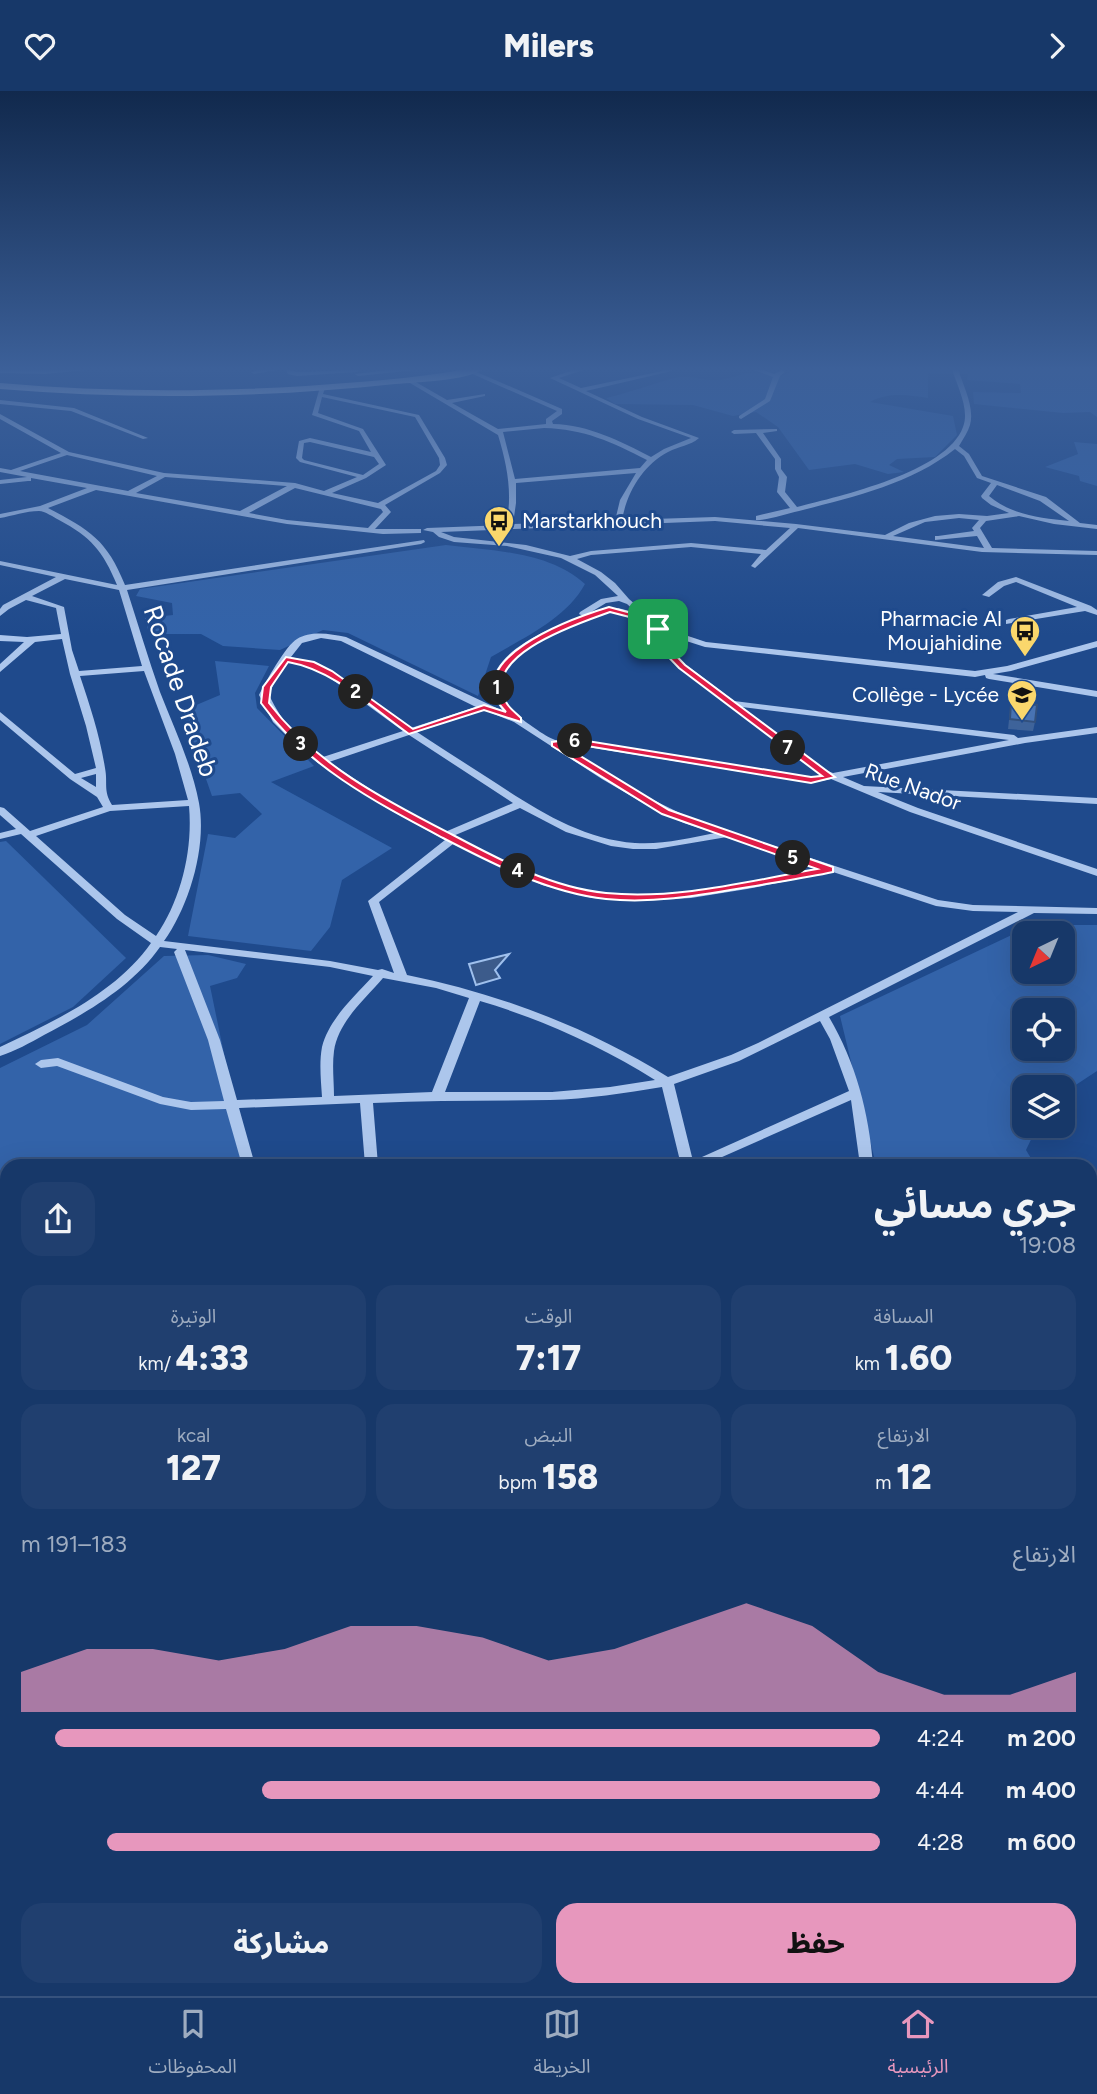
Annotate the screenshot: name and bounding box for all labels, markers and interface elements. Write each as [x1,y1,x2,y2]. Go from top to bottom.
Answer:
icon: heart [21,27,59,65]
text: Milers [503,27,594,65]
icon: forward [1038,27,1076,65]
bus stop icon: Marstarkhouch [482,504,516,548]
place label: Marstarkhouch [522,508,662,533]
pin [628,599,688,659]
street label: Rocade Dradeb [137,601,225,781]
place label: Pharmacie Al Moujahidine [880,606,1002,655]
icon: arrive [639,610,677,648]
bus stop icon: Pharmacie Al Moujahidine [1008,614,1042,658]
pin: 1 [480,671,514,705]
pin: 2 [338,675,374,709]
text: 1 [492,676,501,699]
school or university icon: Collège - Lycée [1005,678,1039,722]
text: 2 [350,680,361,703]
place label: Collège - Lycée [852,682,999,707]
pin: 6 [558,723,592,759]
pin: 3 [284,727,318,761]
text: 6 [569,729,580,752]
pin: 7 [770,731,806,765]
text: 3 [295,732,306,755]
text: 7 [782,736,793,759]
street label: Rue Nador [862,758,964,815]
pin: 5 [776,841,810,875]
text: 5 [787,846,798,869]
pin: 4 [500,853,536,889]
text: 4 [511,859,524,882]
north arrow [1012,921,1074,983]
map controls [1012,921,1075,1138]
button: locate [1012,998,1075,1061]
button: layers [1012,1075,1075,1138]
button: share [21,1182,95,1256]
text: جري مسائي [874,1182,1076,1228]
text: 19:08 [1019,1231,1076,1259]
text: الوتيرة [171,1305,216,1328]
text: الوقت [525,1305,572,1328]
text: المسافة [874,1305,933,1328]
text: 4:33 [176,1337,249,1379]
text: 7:17 [516,1337,581,1379]
text: 1.60 [885,1337,952,1379]
text: /km [138,1352,176,1375]
text: km [855,1352,885,1375]
text: kcal [177,1424,210,1447]
text: النبض [524,1424,573,1447]
text: الارتفاع [877,1424,930,1447]
text: 127 [166,1447,221,1489]
text: 158 [542,1456,599,1498]
text: 12 [896,1456,932,1498]
text: bpm [499,1471,542,1494]
text: m [875,1471,896,1494]
text: 183–191 m [21,1530,127,1558]
text: الارتفاع [1013,1540,1076,1568]
text: 4:24 [917,1724,964,1752]
text: 200 m [1007,1724,1076,1752]
text: 4:44 [915,1776,964,1804]
text: 400 m [1006,1776,1076,1804]
text: 4:28 [917,1828,964,1856]
text: 600 m [1007,1828,1076,1856]
button: مشاركة [21,1903,542,1983]
button: حفظ [556,1903,1076,1983]
tab: المحفوظات [148,2005,237,2087]
tab: الخريطة [534,2005,591,2087]
tab: الرئيسية [887,2005,949,2087]

